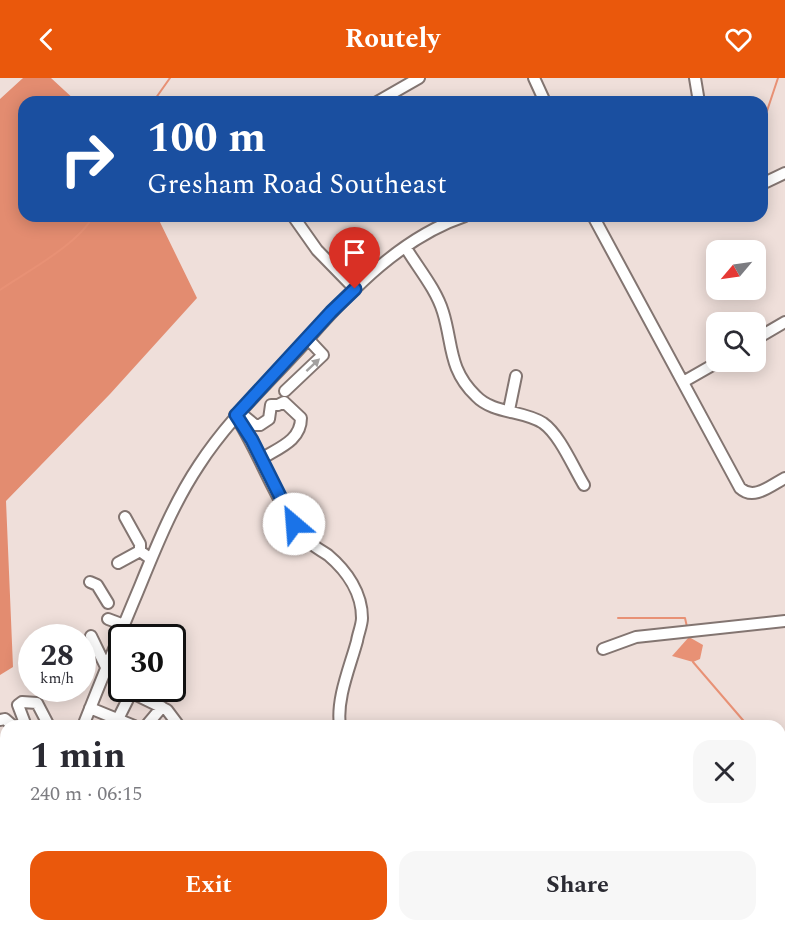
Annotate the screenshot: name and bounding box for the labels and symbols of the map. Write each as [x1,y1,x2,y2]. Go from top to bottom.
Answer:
pin [329,227,380,289]
north arrow [706,240,766,300]
one-way arrow [305,358,320,372]
position arrow [262,492,326,556]
speed limit sign: 30 [108,624,186,702]

